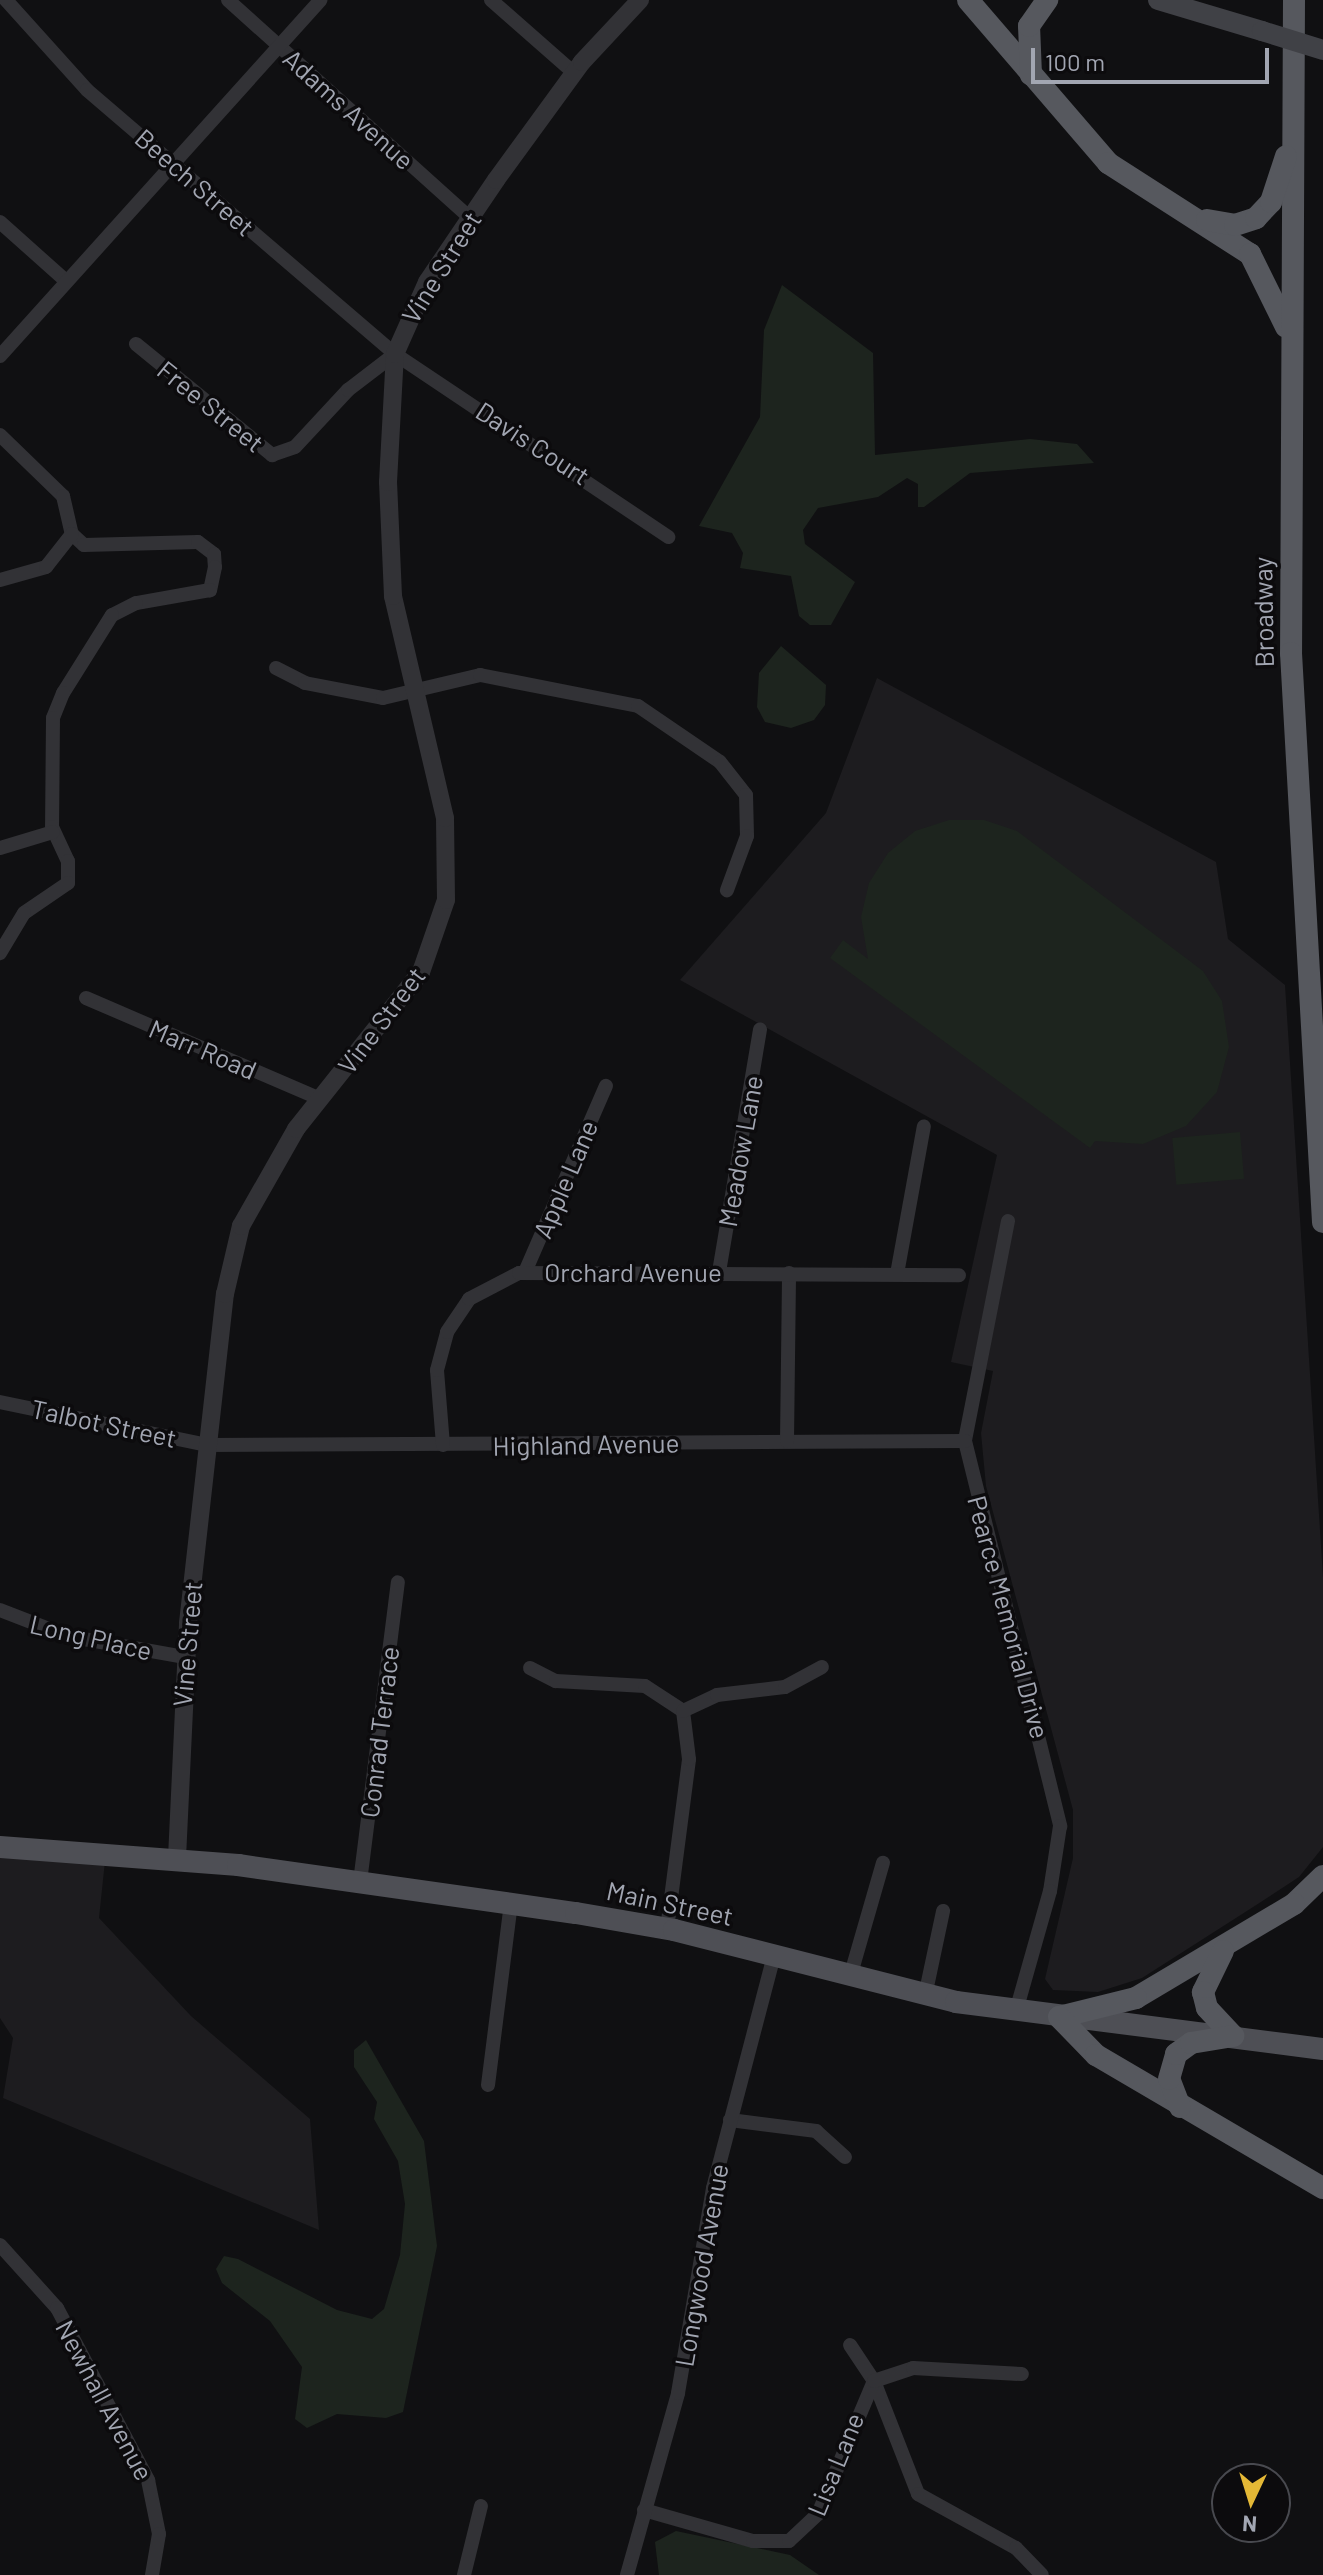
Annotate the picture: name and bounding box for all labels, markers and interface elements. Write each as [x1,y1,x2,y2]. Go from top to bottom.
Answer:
scale bar [1035,32,1273,82]
street label: Adams Avenue [277,42,421,176]
text: 100 m [1045,47,1105,76]
street label: Beech Street [129,122,261,242]
street label: Vine Street [394,205,488,329]
street label: Free Street [152,354,270,458]
street label: Davis Court [470,395,596,491]
street label: Broadway [1246,556,1280,668]
street label: Vine Street [331,960,431,1080]
street label: Marr Road [145,1012,261,1086]
street label: Meadow Lane [711,1073,769,1229]
street label: Apple Lane [526,1115,604,1243]
street label: Orchard Avenue [544,1256,722,1288]
street label: Talbot Street [29,1392,179,1454]
street label: Highland Avenue [492,1427,680,1461]
street label: Pearce Memorial Drive [962,1492,1056,1742]
street label: Vine Street [166,1580,208,1708]
street label: Long Place [27,1608,155,1666]
street label: Conrad Terrace [353,1645,405,1819]
street label: Main Street [604,1874,736,1932]
street label: Longwood Avenue [668,2161,734,2369]
street label: Newhall Avenue [50,2315,160,2485]
street label: Lisa Lane [800,2408,870,2520]
north arrow [1211,2463,1291,2543]
text: N [1241,2511,1258,2538]

